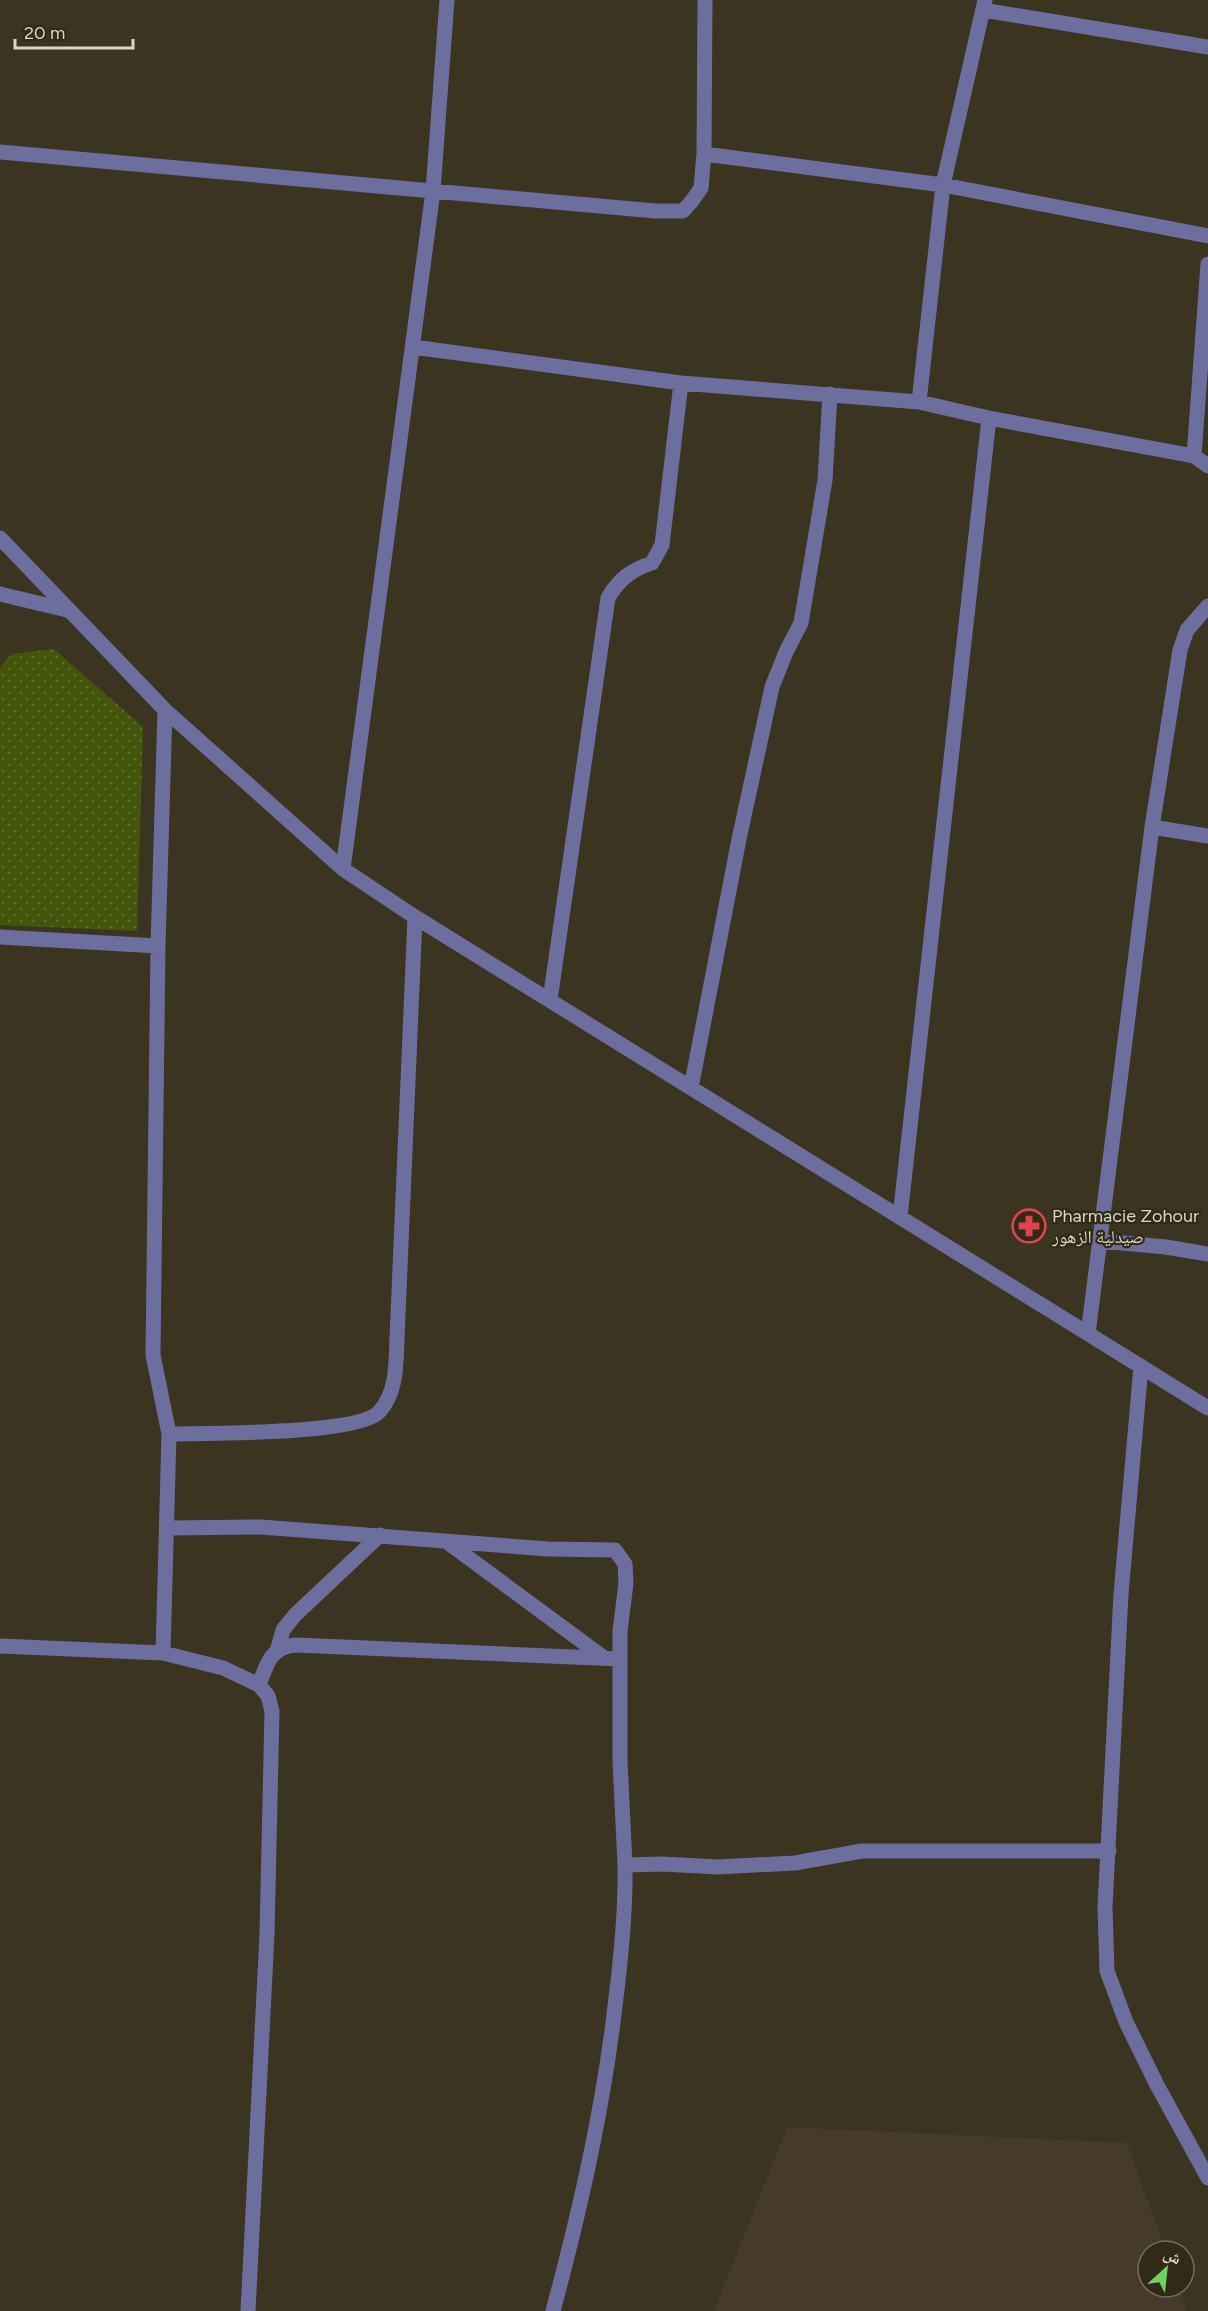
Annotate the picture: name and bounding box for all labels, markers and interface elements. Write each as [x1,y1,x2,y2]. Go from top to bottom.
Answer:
scale bar [15,12,134,50]
text: 20 m [24,22,65,44]
place label: Pharmacie Zohour صيدلية الزهور [1051,1205,1199,1248]
pharmacy icon: Pharmacie Zohour صيدلية الزهور [1011,1208,1047,1244]
north arrow [1136,2239,1196,2299]
text: ش [1161,2244,1184,2268]

